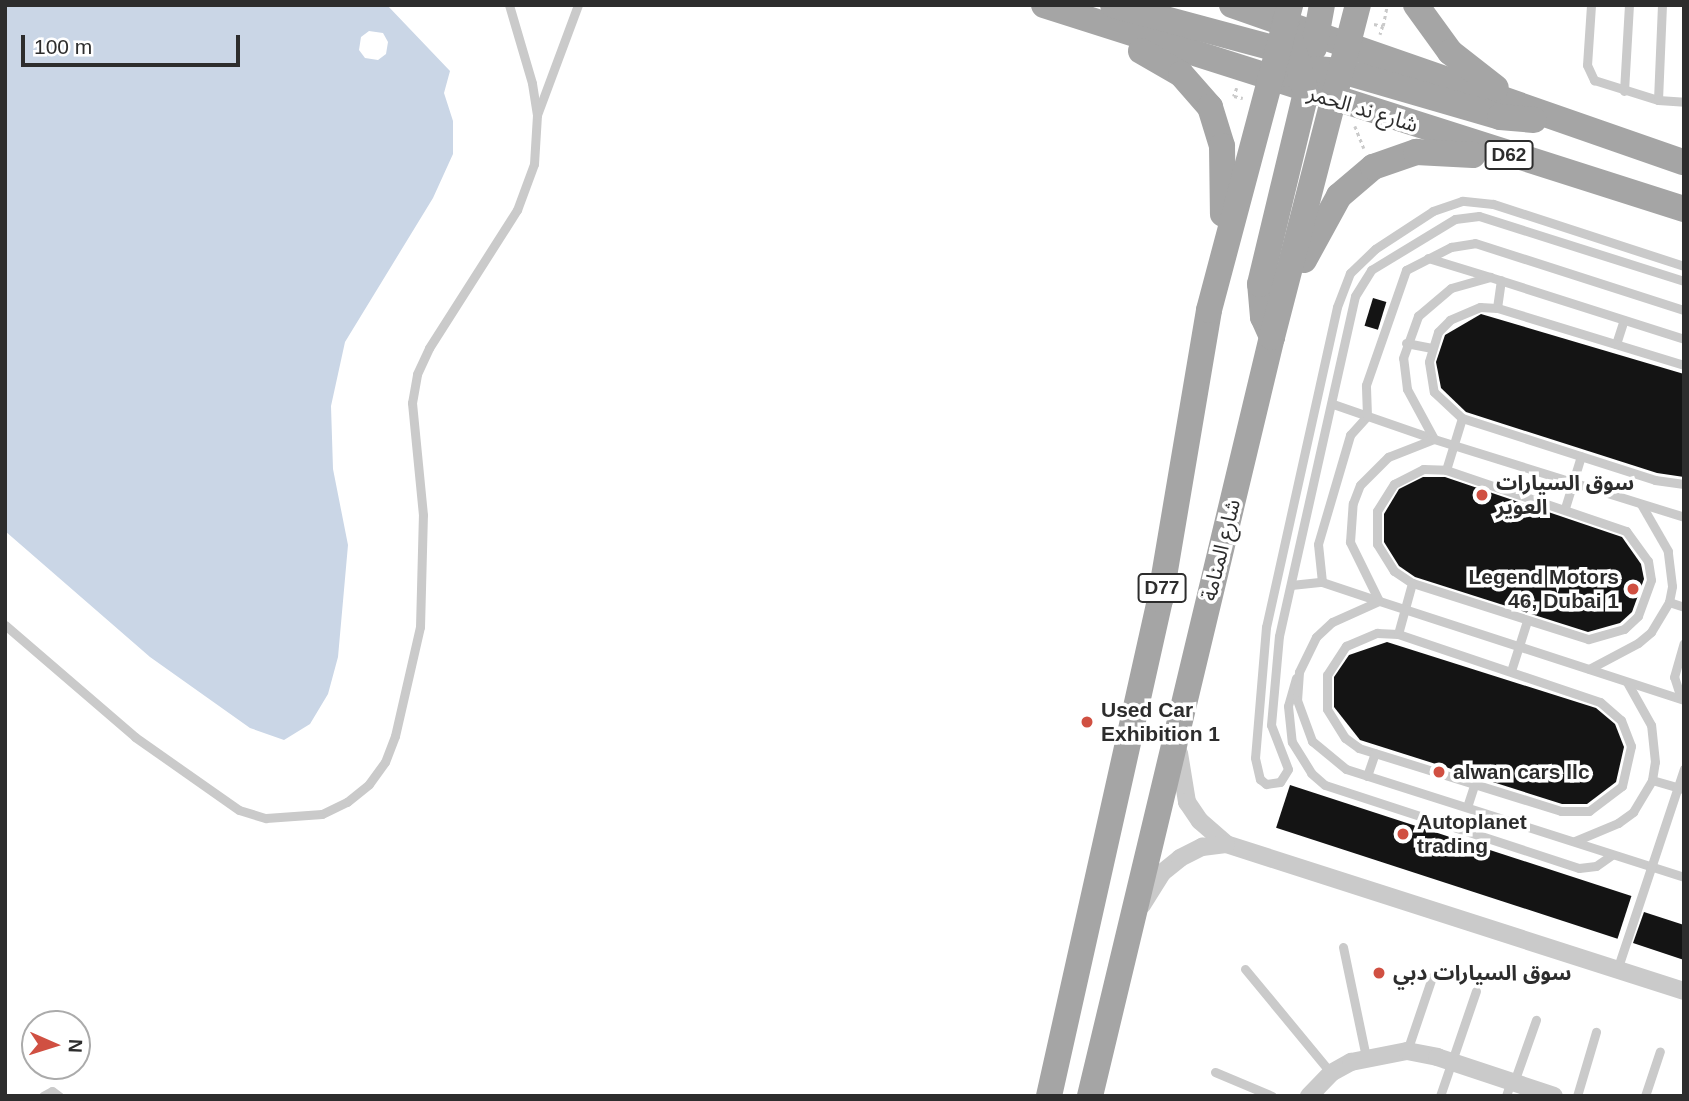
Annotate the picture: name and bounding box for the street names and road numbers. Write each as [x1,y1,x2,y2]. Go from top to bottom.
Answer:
street label: شارع ند الحمر [1305,80,1421,138]
road number: D62 [1484,140,1534,170]
street label: شارع المنامة [1196,497,1246,603]
road number: D77 [1138,572,1186,604]

